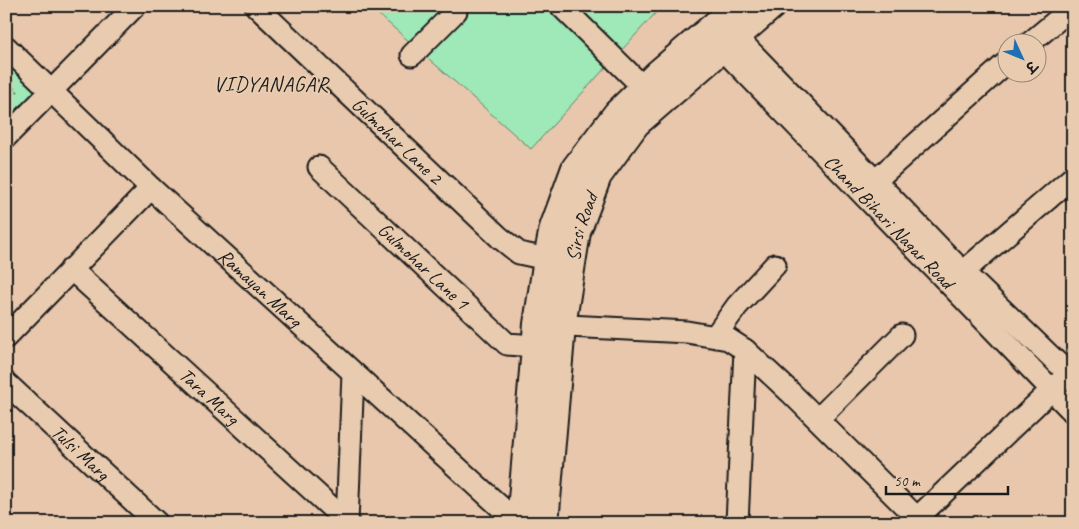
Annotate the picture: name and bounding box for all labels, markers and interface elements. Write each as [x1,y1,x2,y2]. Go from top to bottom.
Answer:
north arrow [996,32,1046,82]
text: उ [1020,56,1042,77]
district label: VIDYANAGAR [213,71,330,97]
street label: Gulmohar Lane 2 [346,92,449,191]
street label: Chand Bihari Nagar Road [818,150,961,296]
street label: Sirsi Road [561,186,605,263]
street label: Gulmohar Lane 1 [373,217,475,316]
street label: Ramayan Marg [213,243,308,334]
street label: Tara Marg [174,362,246,432]
street label: Tulsi Marg [46,420,116,487]
scale bar [886,464,1009,496]
text: 50 m [894,472,921,491]

